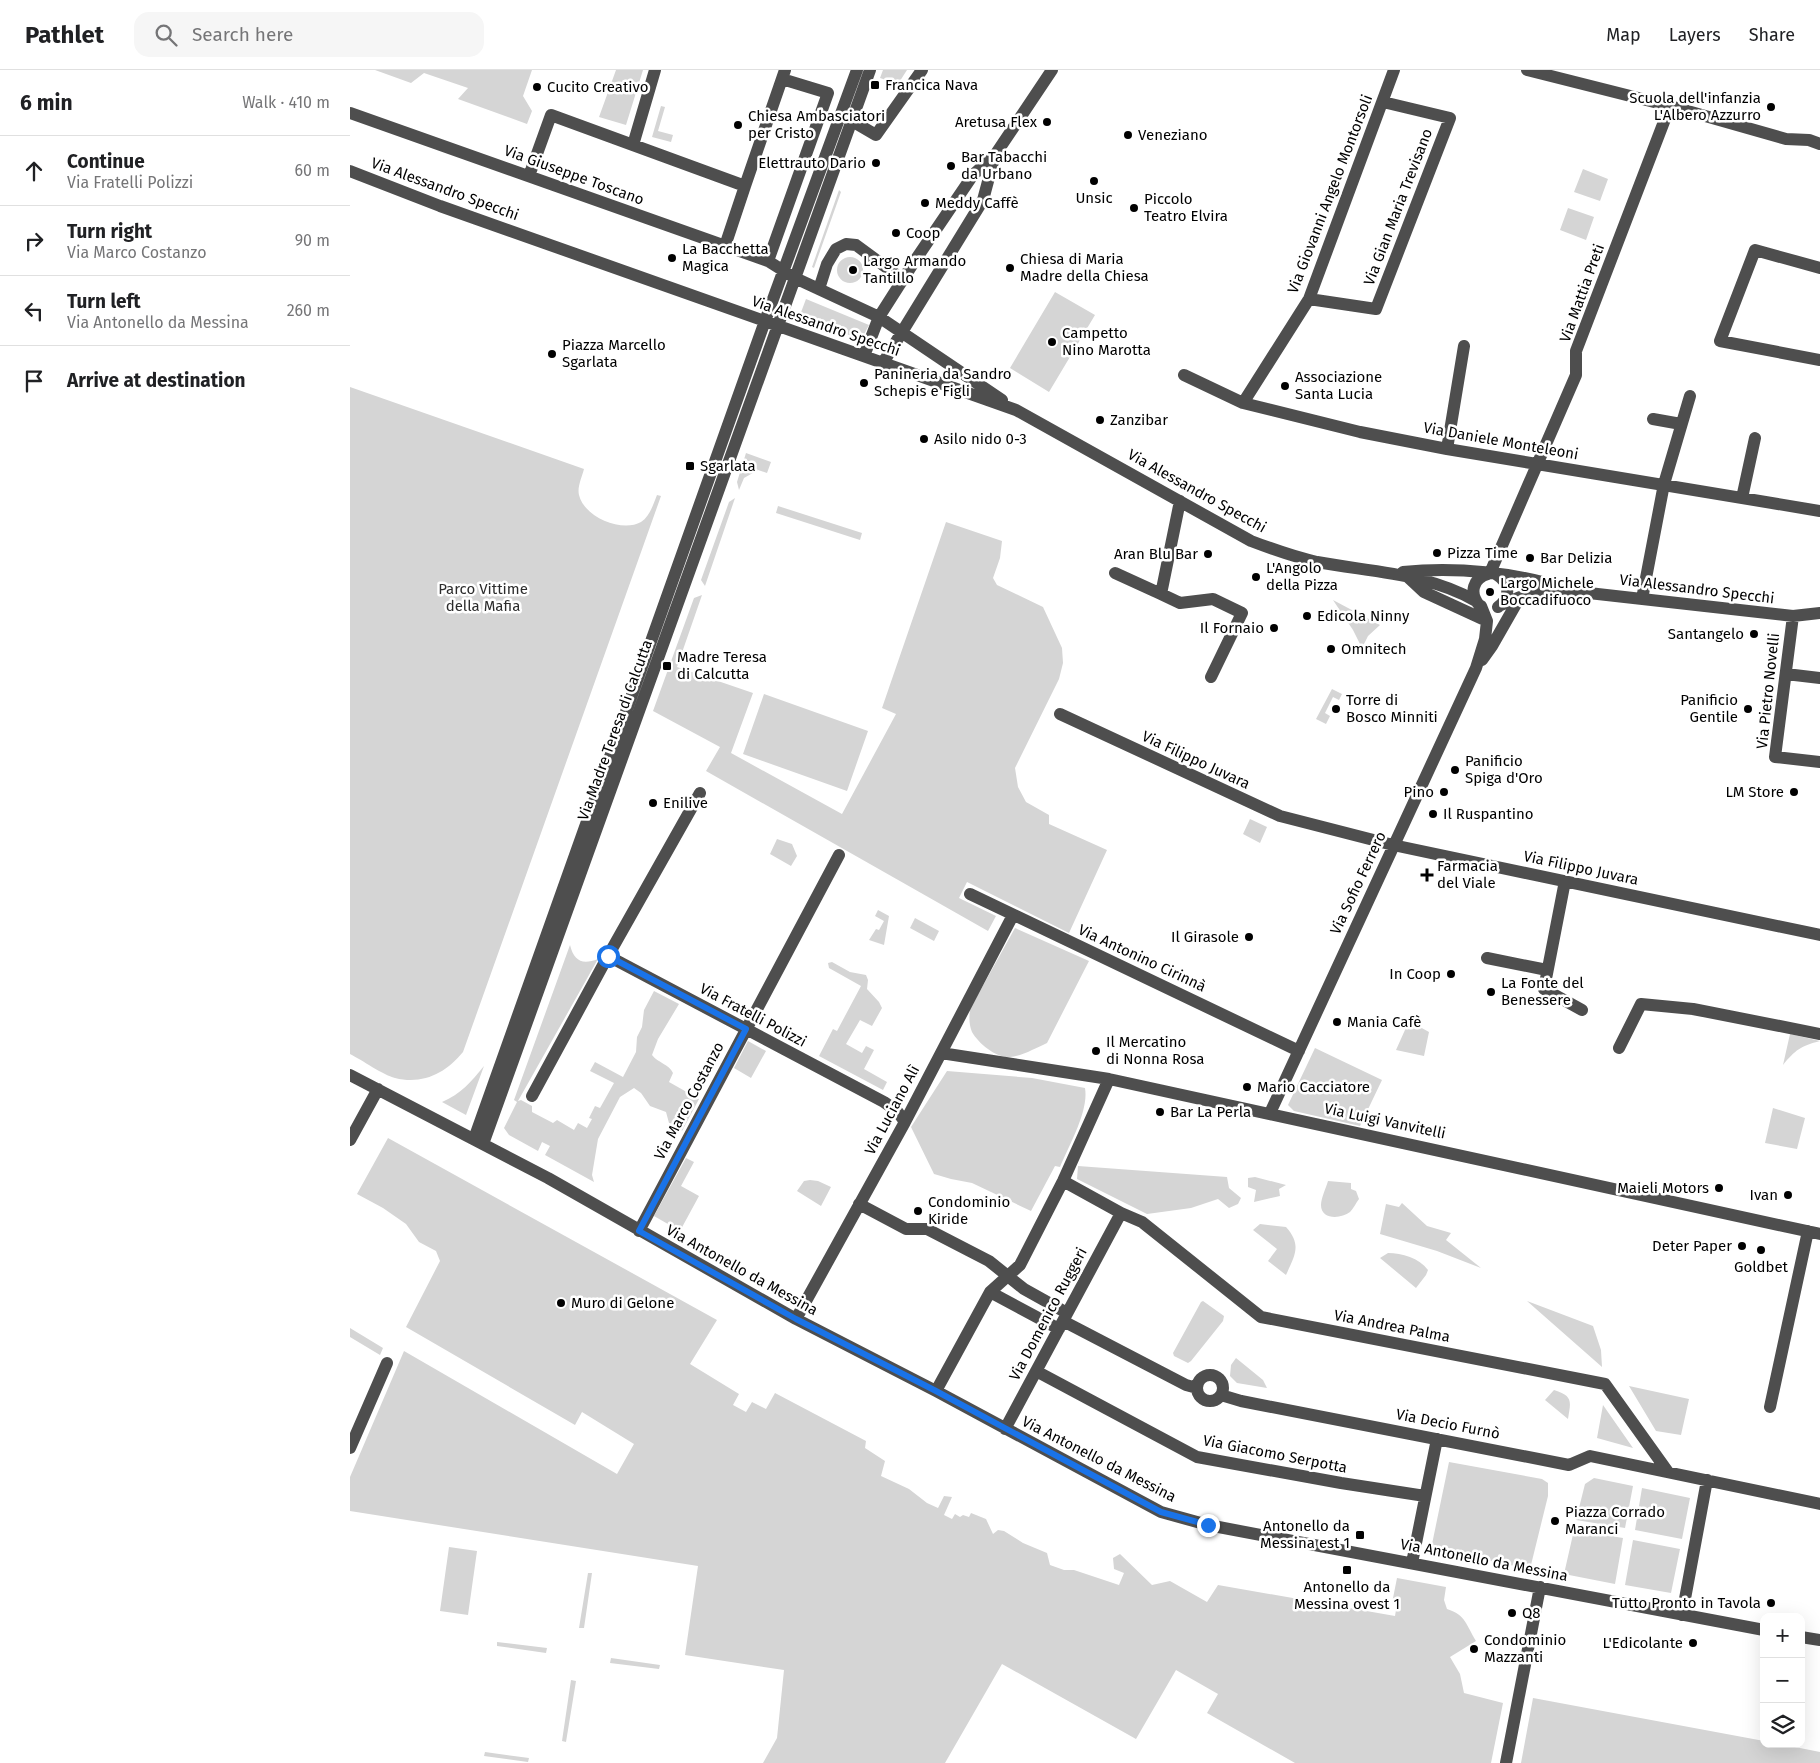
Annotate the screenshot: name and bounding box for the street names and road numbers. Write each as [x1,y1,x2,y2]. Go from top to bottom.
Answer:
street label: Via Giovanni Angelo Montorsoli [1284,92,1376,296]
street label: Via Gian Maria Trevisano [1360,126,1436,288]
street label: Via Giuseppe Toscano [502,141,646,209]
street label: Via Alessandro Specchi [369,154,521,224]
street label: Via Mattia Preti [1556,241,1608,345]
street label: Via Alessandro Specchi [749,292,903,360]
street label: Via Daniele Monteleoni [1422,419,1580,463]
street label: Via Alessandro Specchi [1124,445,1270,537]
street label: Via Alessandro Specchi [1619,571,1775,607]
street label: Via Pietro Novelli [1753,632,1783,750]
street label: Via Madre Teresa di Calcutta [574,637,656,823]
street label: Via Filippo Juvara [1139,727,1253,793]
street label: Via Sofio Ferrero [1326,829,1390,937]
street label: Via Filippo Juvara [1522,847,1640,889]
street label: Via Antonino Cirinnà [1075,920,1209,996]
street label: Via Fratelli Polizzi [697,979,809,1051]
street label: Via Marco Costanzo [650,1039,728,1163]
street label: Via Luciano Alì [861,1061,924,1158]
street label: Via Luigi Vanvitelli [1323,1099,1447,1143]
street label: Via Antonello da Messina [663,1221,821,1319]
street label: Via Domenico Ruggeri [1005,1244,1091,1384]
street label: Via Andrea Palma [1332,1306,1452,1346]
street label: Via Decio Furnò [1394,1405,1502,1443]
street label: Via Antonello da Messina [1019,1412,1179,1506]
street label: Via Giacomo Serpotta [1201,1431,1349,1477]
street label: Via Antonello da Messina [1399,1535,1569,1585]

